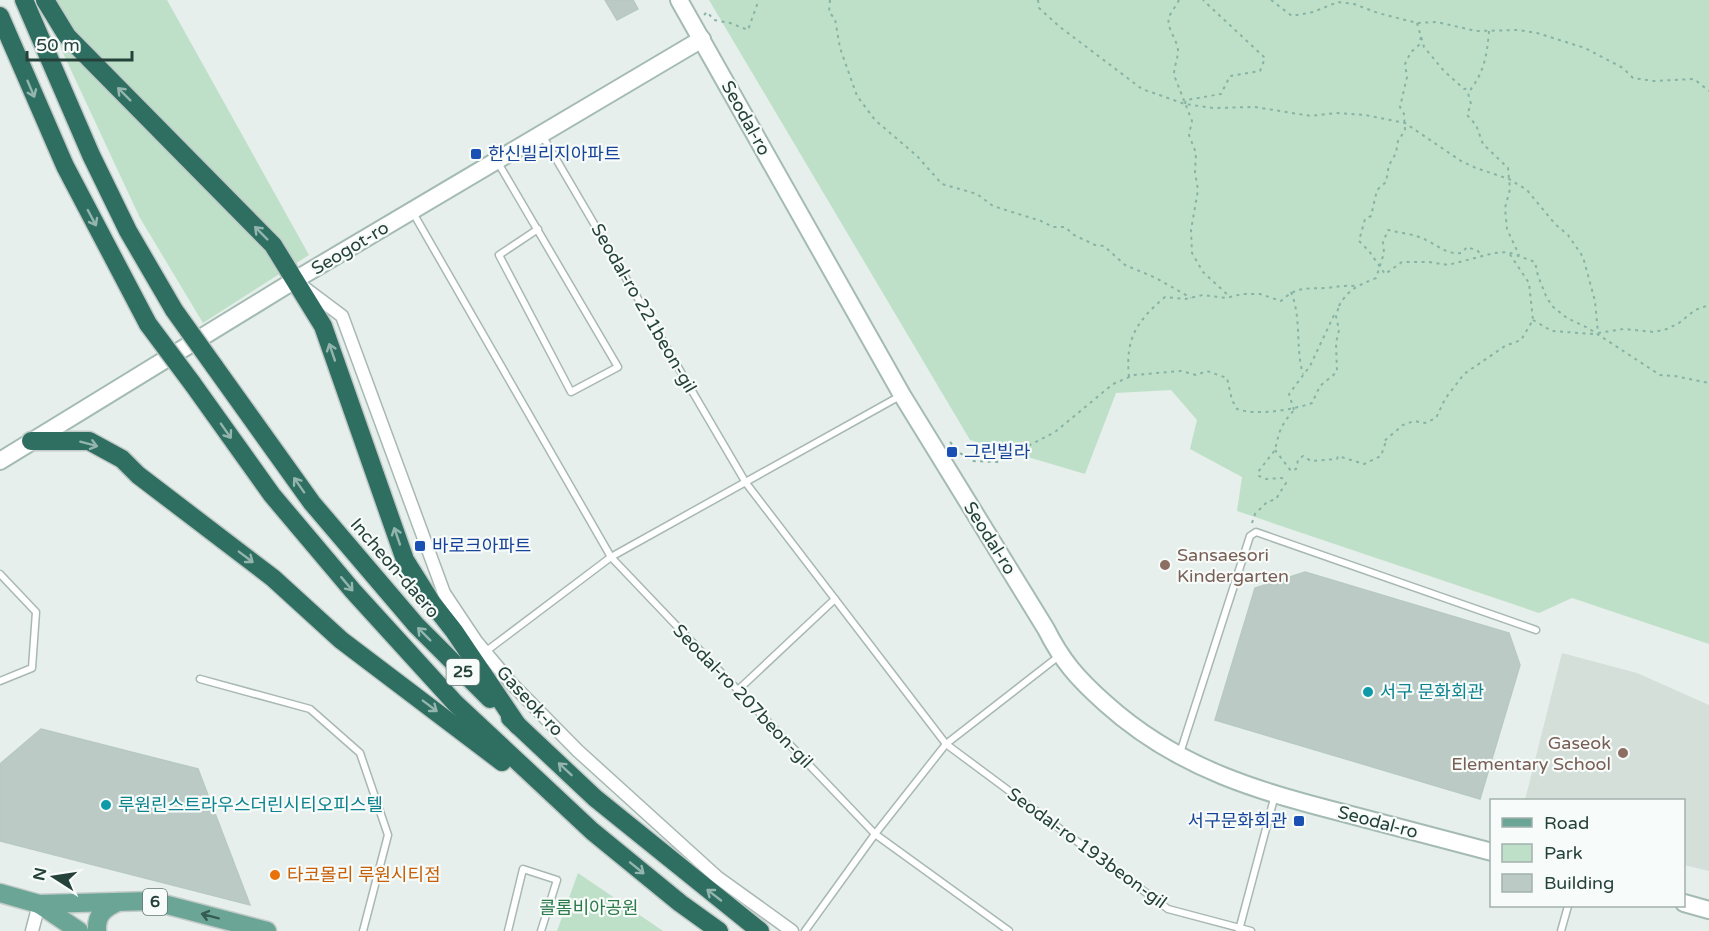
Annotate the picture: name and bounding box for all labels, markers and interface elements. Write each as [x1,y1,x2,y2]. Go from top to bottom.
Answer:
scale bar [27,24,132,62]
text: 50 m [36,34,80,56]
street label: Seodal-ro [716,77,776,159]
one-way arrow [27,80,38,98]
one-way arrow [117,86,131,101]
place label: 한신빌리지아파트 [488,143,620,165]
marker: 한신빌리지아파트 [469,147,483,161]
one-way arrow [86,209,98,226]
street label: Seogot-ro [307,216,393,280]
street label: Seodal-ro 221beon-gil [587,219,701,397]
one-way arrow [254,225,268,240]
one-way arrow [326,343,337,362]
one-way arrow [220,422,232,438]
one-way arrow [79,439,98,450]
place label: 그린빌라 [964,441,1031,463]
marker: 그린빌라 [945,445,959,459]
one-way arrow [292,477,305,493]
street label: Seodal-ro [959,497,1021,579]
street label: Incheon-daero [346,514,444,622]
one-way arrow [390,527,401,546]
place label: 바로크아파트 [432,535,531,557]
marker: 바로크아파트 [413,539,427,553]
place label: Sansaesori Kindergarten [1177,544,1289,587]
one-way arrow [238,550,254,563]
marker: Sansaesori Kindergarten [1158,558,1172,572]
one-way arrow [340,576,353,592]
street label: Seodal-ro 207beon-gil [668,619,818,773]
one-way arrow [417,626,432,641]
road number: 25 [446,659,480,685]
street label: Gaseok-ro [492,661,568,741]
place label: 서구 문화회관 [1380,681,1484,703]
marker: 서구 문화회관 [1361,685,1375,699]
one-way arrow [421,700,437,712]
place label: Gaseok Elementary School [1451,732,1611,775]
marker: Gaseok Elementary School [1616,746,1630,760]
one-way arrow [557,762,572,776]
street label: Seodal-ro 193beon-gil [1003,783,1171,913]
place label: 루원린스트라우스더린시티오피스텔 [118,794,383,816]
marker: 루원린스트라우스더린시티오피스텔 [99,798,113,812]
legend [1490,799,1685,907]
street label: Seodal-ro [1336,801,1421,843]
place label: 서구문화회관 [1188,810,1287,832]
text: Road [1544,812,1589,834]
marker: 서구문화회관 [1292,814,1306,828]
text: Park [1544,842,1583,864]
north arrow [24,847,84,907]
one-way arrow [629,861,645,874]
place label: 타코몰리 루원시티점 [287,864,441,886]
text: N [29,866,51,882]
marker: 타코몰리 루원시티점 [268,868,282,882]
text: Building [1544,872,1614,894]
one-way arrow [706,888,722,901]
road number: 6 [143,889,167,915]
park label: 콜롬비아공원 [539,897,639,919]
one-way arrow [201,910,220,921]

